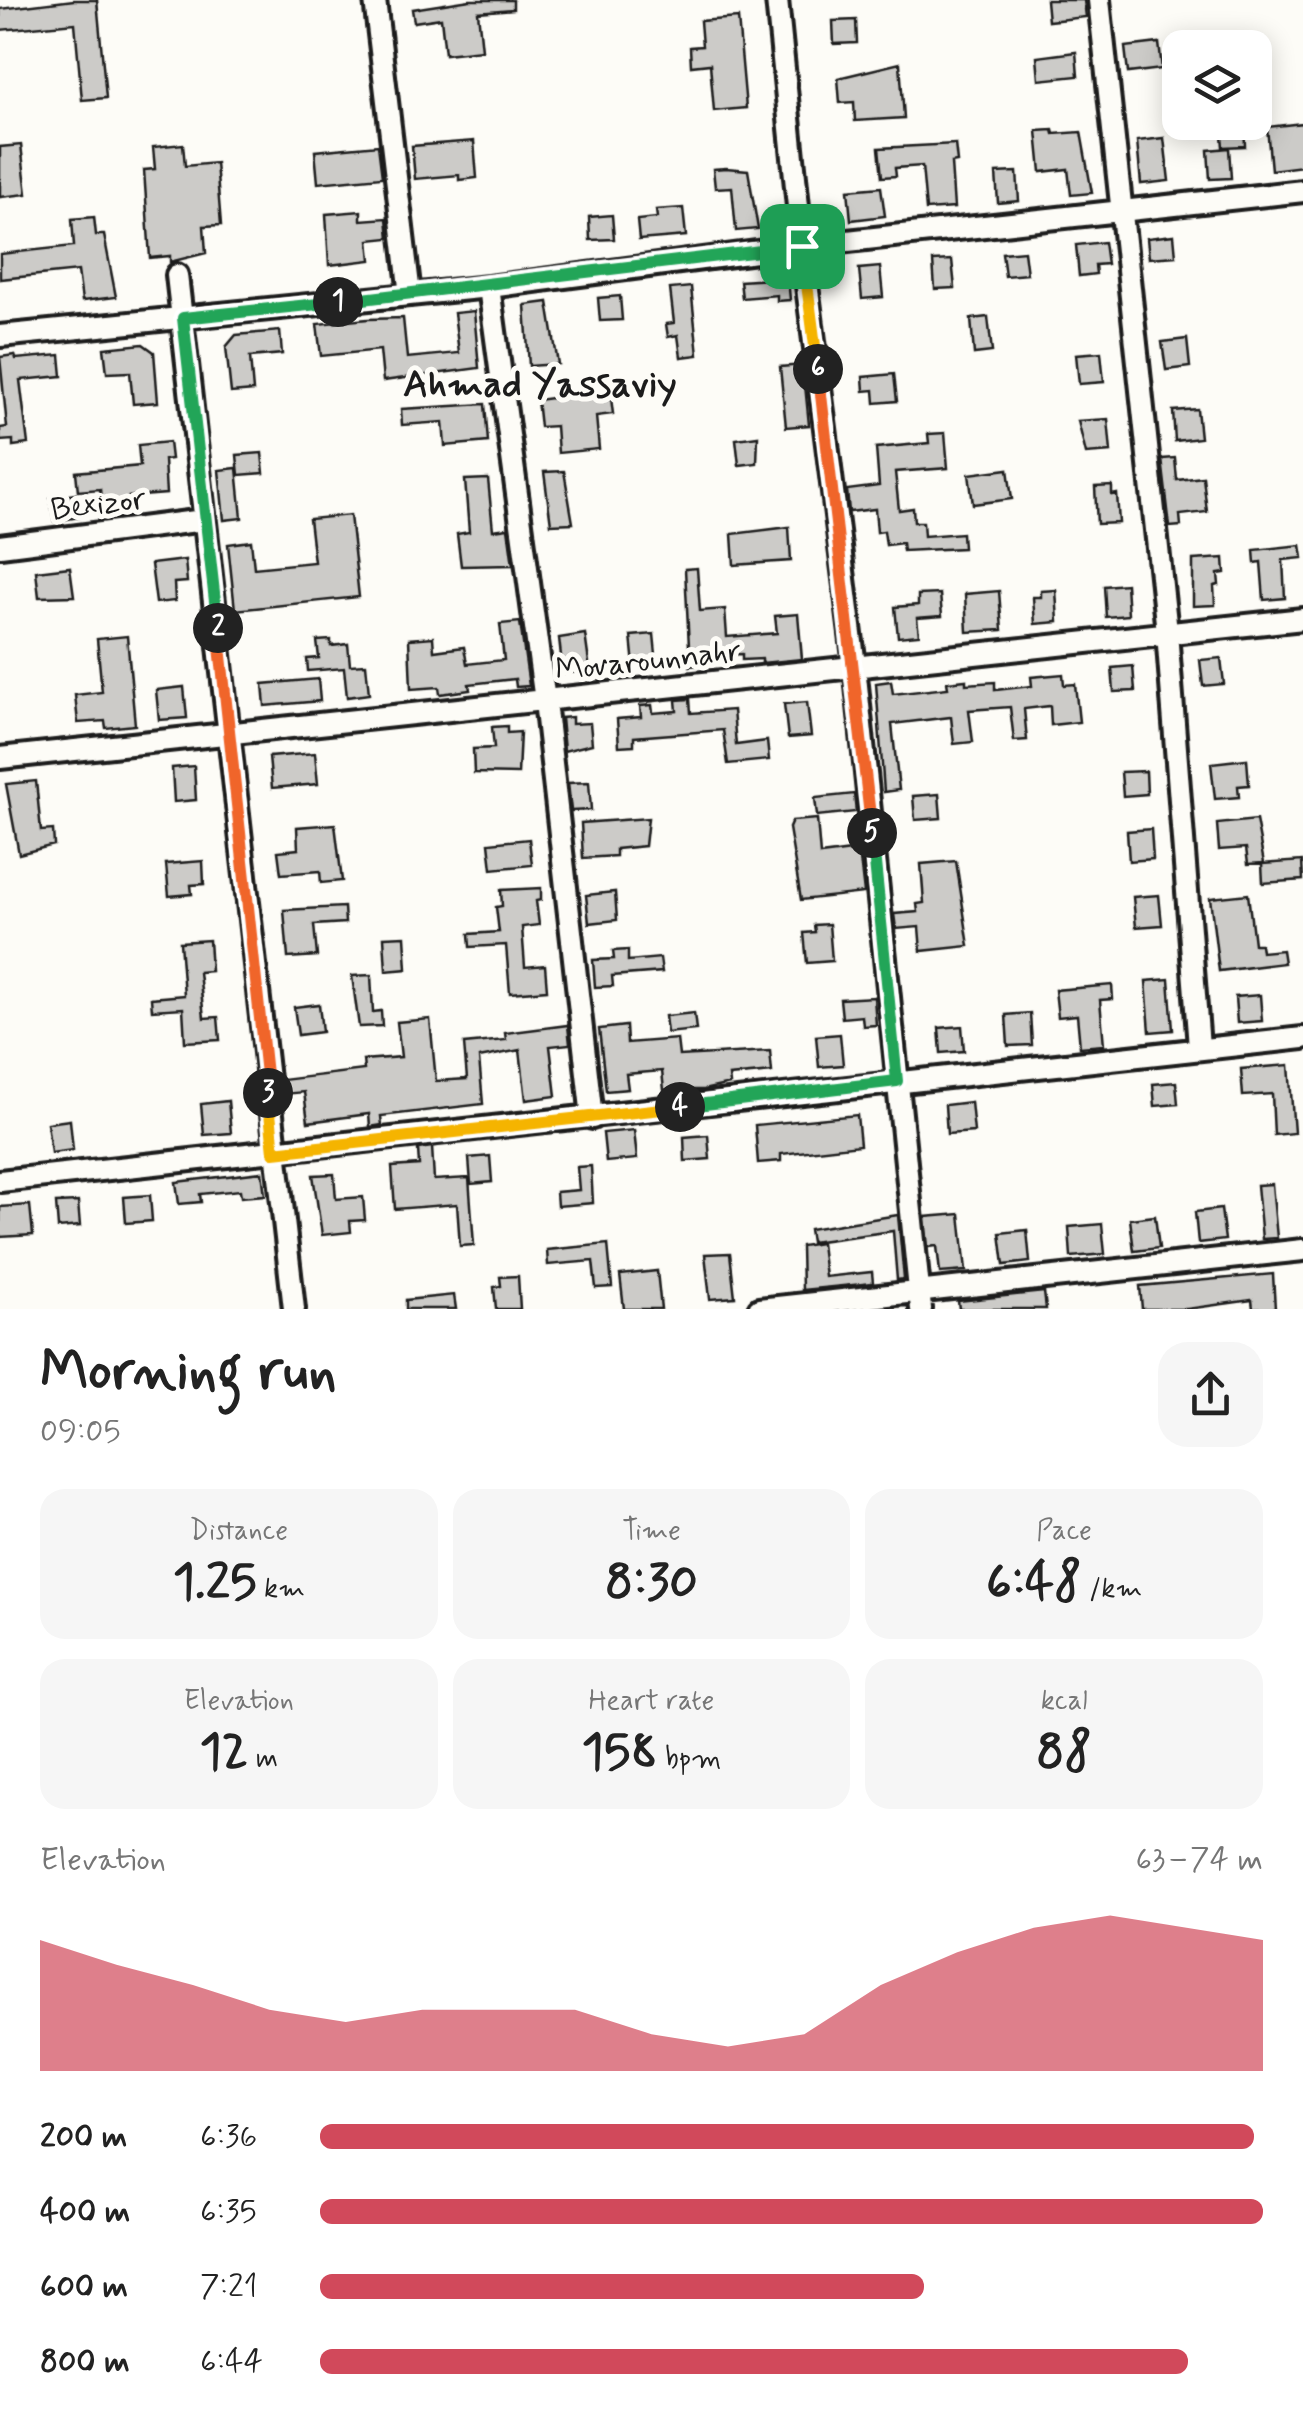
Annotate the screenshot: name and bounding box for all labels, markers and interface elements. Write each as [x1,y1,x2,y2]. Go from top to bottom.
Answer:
map controls [1162,30,1272,140]
button: layers [1162,30,1272,140]
pin [760,204,845,289]
icon: arrive [775,219,830,274]
pin: 1 [313,277,363,327]
text: 1 [332,283,344,320]
pin: 6 [793,344,843,394]
text: 6 [811,350,825,387]
district label: Ahmad Yassaviy [403,361,677,410]
street label: Bexizor [48,478,149,532]
pin: 2 [193,603,243,653]
text: 2 [211,609,225,646]
street label: Movarounnahr [553,630,743,692]
pin: 5 [847,808,897,858]
text: 5 [864,814,880,851]
pin: 3 [243,1068,293,1118]
text: 3 [262,1074,274,1111]
pin: 4 [655,1082,705,1132]
text: 4 [672,1088,688,1125]
text: Morning run [40,1337,337,1409]
button: share [1158,1342,1263,1447]
text: 09:05 [40,1411,120,1453]
text: Distance [190,1513,288,1550]
text: Time [622,1513,681,1550]
text: Pace [1036,1513,1092,1550]
text: 1.25 [173,1550,257,1616]
text: 8:30 [605,1550,698,1616]
text: 6:48 [986,1550,1082,1616]
text: km [257,1571,305,1608]
text: /km [1082,1571,1142,1608]
text: Elevation [184,1683,294,1720]
text: Heart rate [589,1683,714,1720]
text: kcal [1041,1683,1088,1720]
text: 12 [200,1720,248,1786]
text: 158 [582,1720,658,1786]
text: 88 [1036,1720,1092,1786]
text: m [248,1741,278,1778]
text: bpm [658,1741,721,1778]
text: Elevation [40,1839,166,1881]
text: 63–74 m [1135,1839,1263,1881]
text: 200 m [40,2116,127,2158]
text: 6:36 [200,2116,257,2158]
text: 400 m [40,2191,130,2233]
text: 6:35 [200,2191,256,2233]
text: 600 m [40,2266,128,2308]
text: 7:21 [200,2266,257,2308]
text: 800 m [40,2341,130,2383]
text: 6:44 [200,2341,263,2383]

